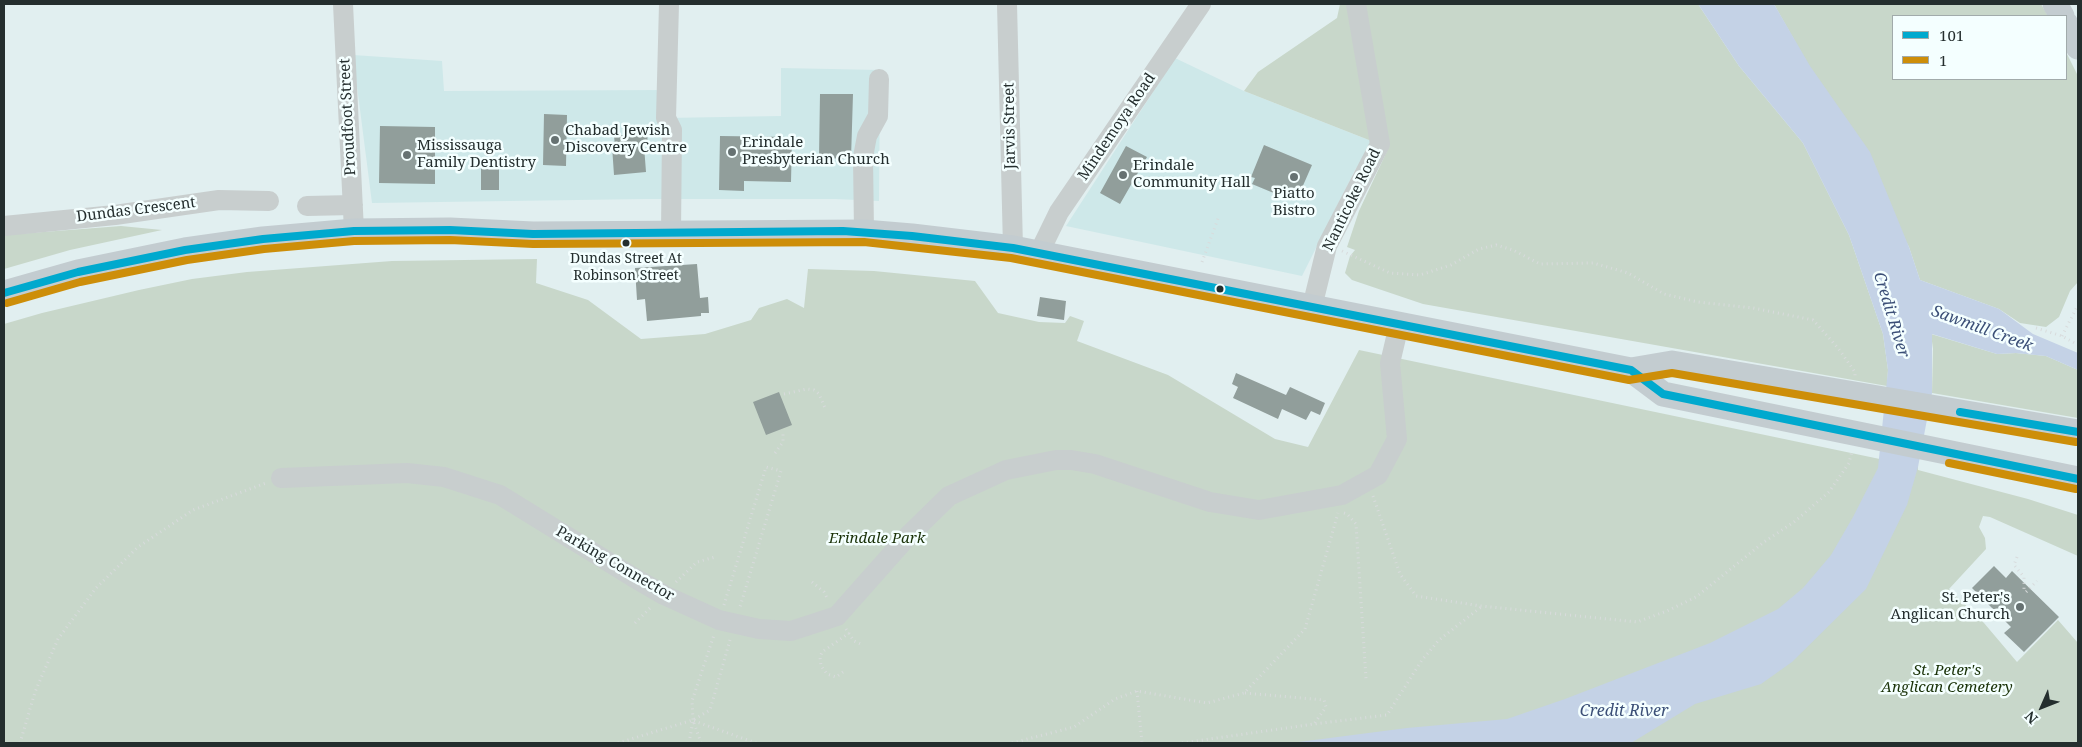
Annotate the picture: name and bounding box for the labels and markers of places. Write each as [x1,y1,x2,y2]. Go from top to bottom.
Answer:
place label: Chabad Jewish Discovery Centre [565,122,687,157]
marker: Chabad Jewish Discovery Centre [549,134,561,146]
place label: Erindale Presbyterian Church [742,134,890,169]
place label: Mississauga Family Dentistry [417,137,536,172]
marker: Erindale Presbyterian Church [726,146,738,158]
marker: Mississauga Family Dentistry [401,149,413,161]
place label: Erindale Community Hall [1133,157,1251,192]
marker: Erindale Community Hall [1117,169,1129,181]
marker: Piatto Bistro [1288,171,1300,183]
place label: Piatto Bistro [1273,185,1315,220]
marker: Dundas Street At Robinson Street [621,238,631,248]
place label: Dundas Street At Robinson Street [570,251,682,284]
unlabelled marker [1215,284,1225,294]
place label: St. Peter's Anglican Church [1891,589,2010,624]
marker: St. Peter's Anglican Church [2014,601,2026,613]

